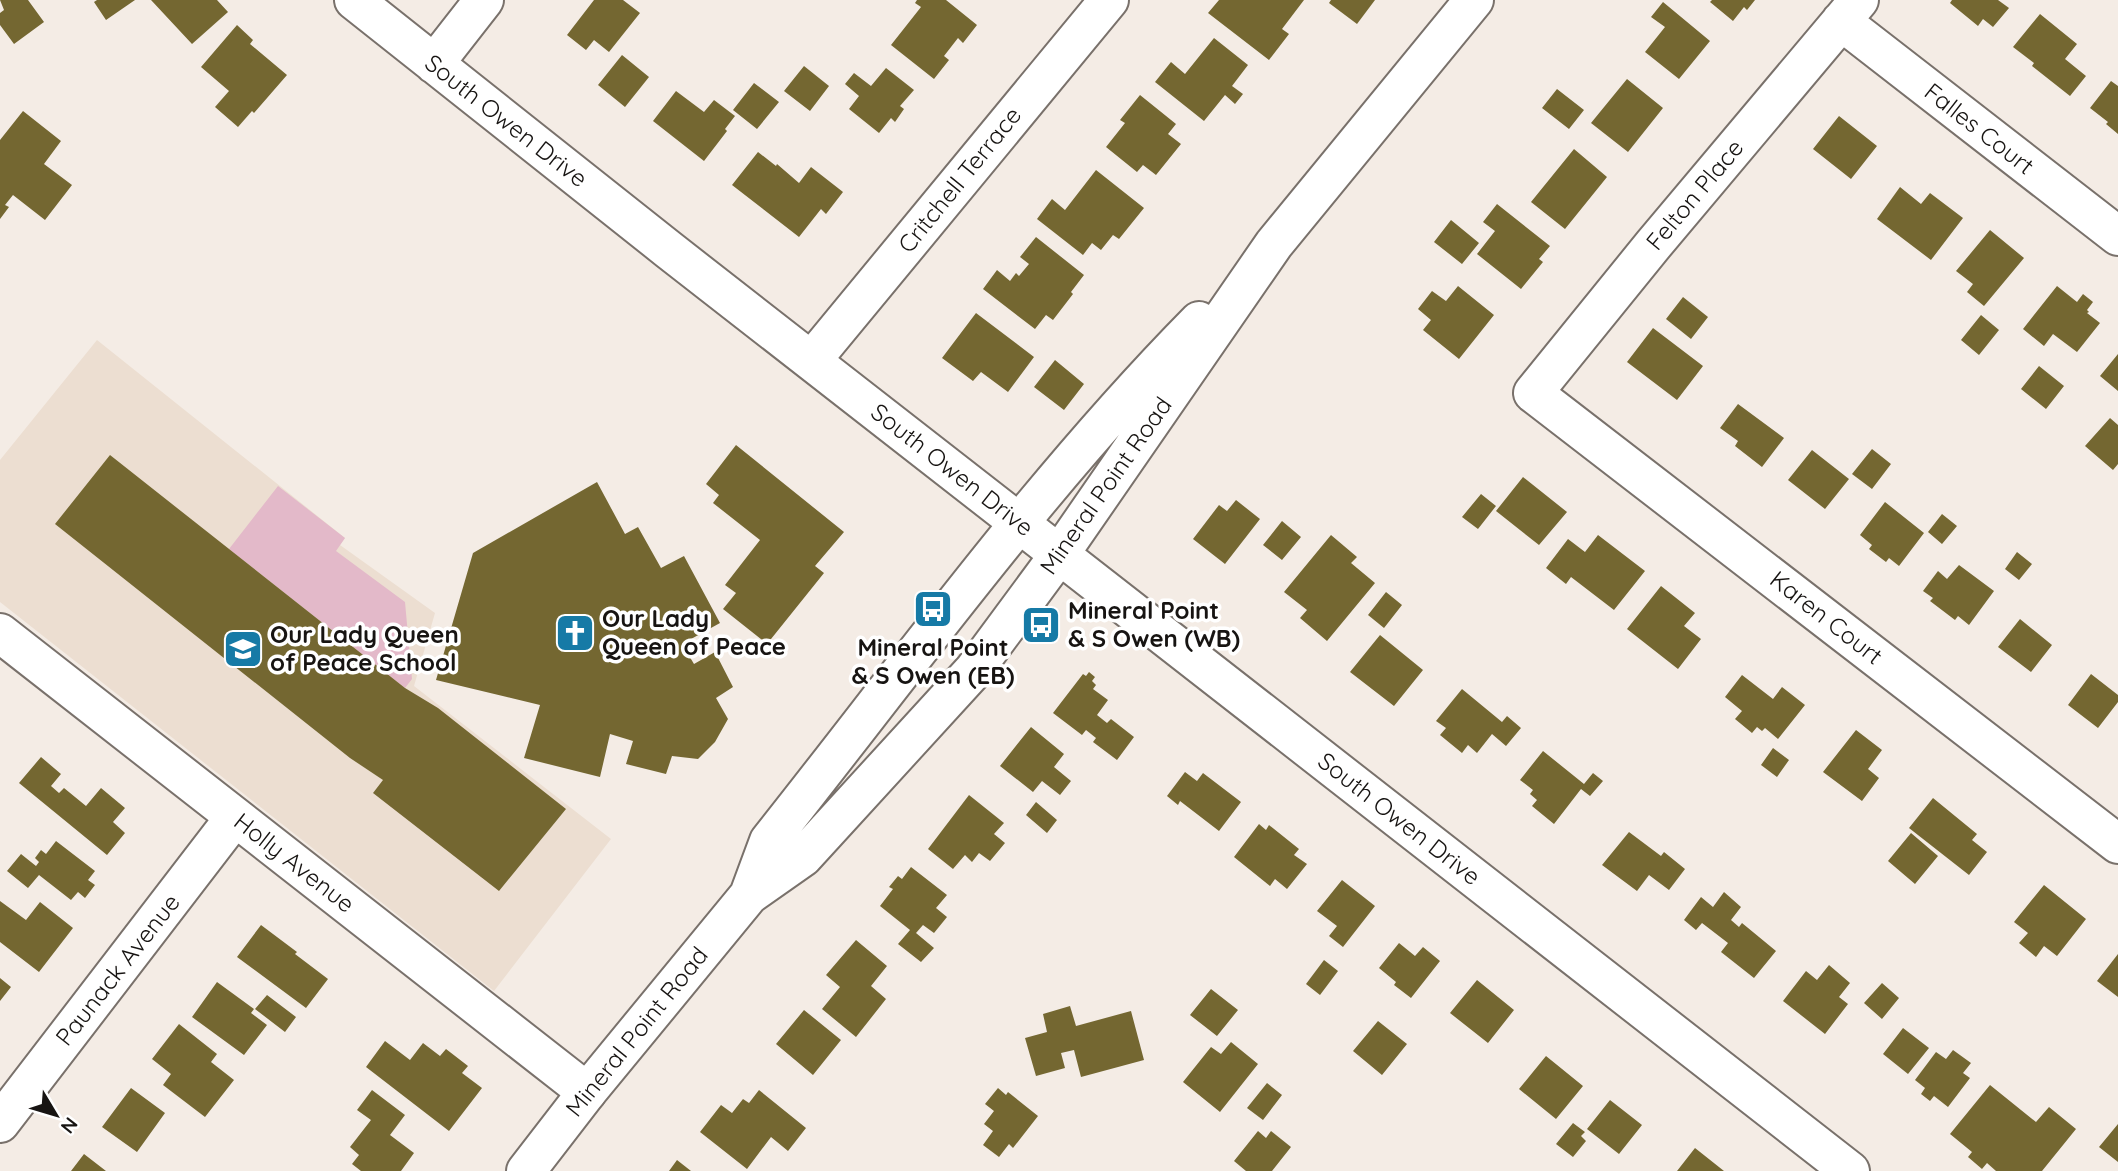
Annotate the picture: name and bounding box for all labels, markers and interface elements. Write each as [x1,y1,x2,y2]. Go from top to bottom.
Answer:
street label: South Owen Drive [419,47,594,193]
street label: Falles Court [1919,76,2040,180]
street label: Critchell Terrace [891,100,1027,258]
street label: Felton Place [1639,133,1749,256]
street label: Mineral Point Road [1033,391,1178,580]
street label: South Owen Drive [865,396,1040,542]
street label: Karen Court [1764,564,1889,670]
bus stop icon: Mineral Point & S Owen (EB) [912,588,954,630]
place label: Mineral Point & S Owen (WB) [1068,595,1240,653]
place label: Our Lady Queen of Peace [602,603,786,661]
bus stop icon: Mineral Point & S Owen (WB) [1020,604,1062,646]
church icon: Our Lady Queen of Peace [554,612,596,654]
place label: Our Lady Queen of Peace School [270,619,459,677]
school or university icon: Our Lady Queen of Peace School [222,628,264,670]
place label: Mineral Point & S Owen (EB) [851,632,1015,690]
street label: South Owen Drive [1312,745,1487,891]
street label: Holly Avenue [228,806,361,919]
street label: Paunack Avenue [49,887,186,1051]
street label: Mineral Point Road [559,940,714,1122]
north arrow [21,1080,91,1150]
text: N [56,1113,83,1138]

